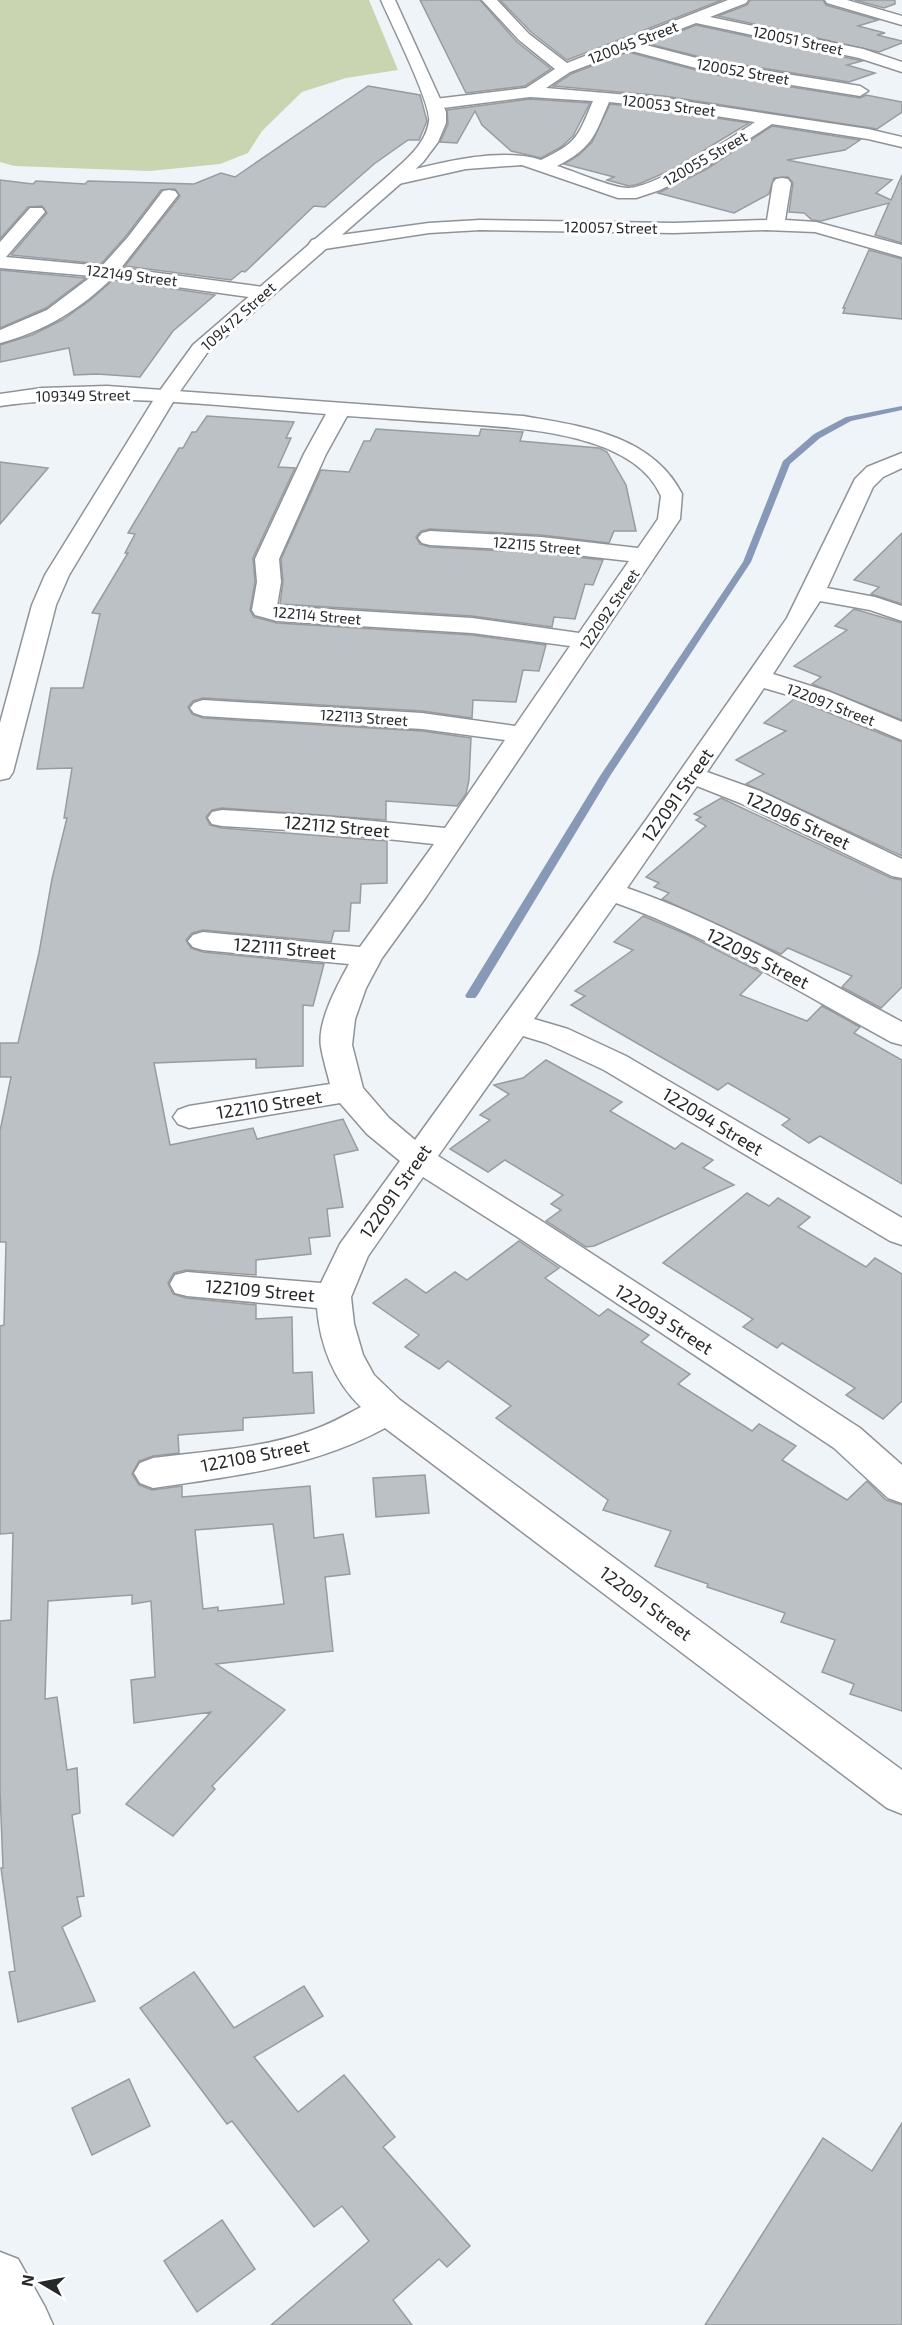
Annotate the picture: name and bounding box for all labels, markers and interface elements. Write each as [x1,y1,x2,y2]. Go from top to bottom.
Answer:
street label: 120045 Street [586,17,681,67]
street label: 120051 Street [751,22,845,58]
street label: 120052 Street [695,54,791,88]
street label: 120053 Street [621,90,717,120]
street label: 120055 Street [660,127,750,189]
street label: 120057 Street [564,217,658,237]
street label: 122149 Street [85,260,179,290]
street label: 109472 Street [197,278,279,354]
street label: 109349 Street [35,385,131,405]
street label: 122115 Street [492,532,582,558]
street label: 122092 Street [575,565,643,653]
street label: 122114 Street [272,602,362,628]
street label: 122097 Street [784,679,878,729]
street label: 122113 Street [319,705,409,729]
street label: 122091 Street [637,744,718,846]
street label: 122096 Street [742,786,854,854]
street label: 122112 Street [283,810,391,842]
street label: 122095 Street [703,923,813,993]
street label: 122111 Street [233,933,337,963]
street label: 122094 Street [659,1082,767,1160]
street label: 122110 Street [215,1085,324,1123]
street label: 122091 Street [355,1140,436,1242]
street label: 122109 Street [204,1274,316,1306]
street label: 122093 Street [611,1279,717,1359]
street label: 122108 Street [199,1434,311,1476]
street label: 122091 Street [596,1561,697,1645]
north arrow [12,2253,72,2313]
text: N [16,2273,37,2288]

